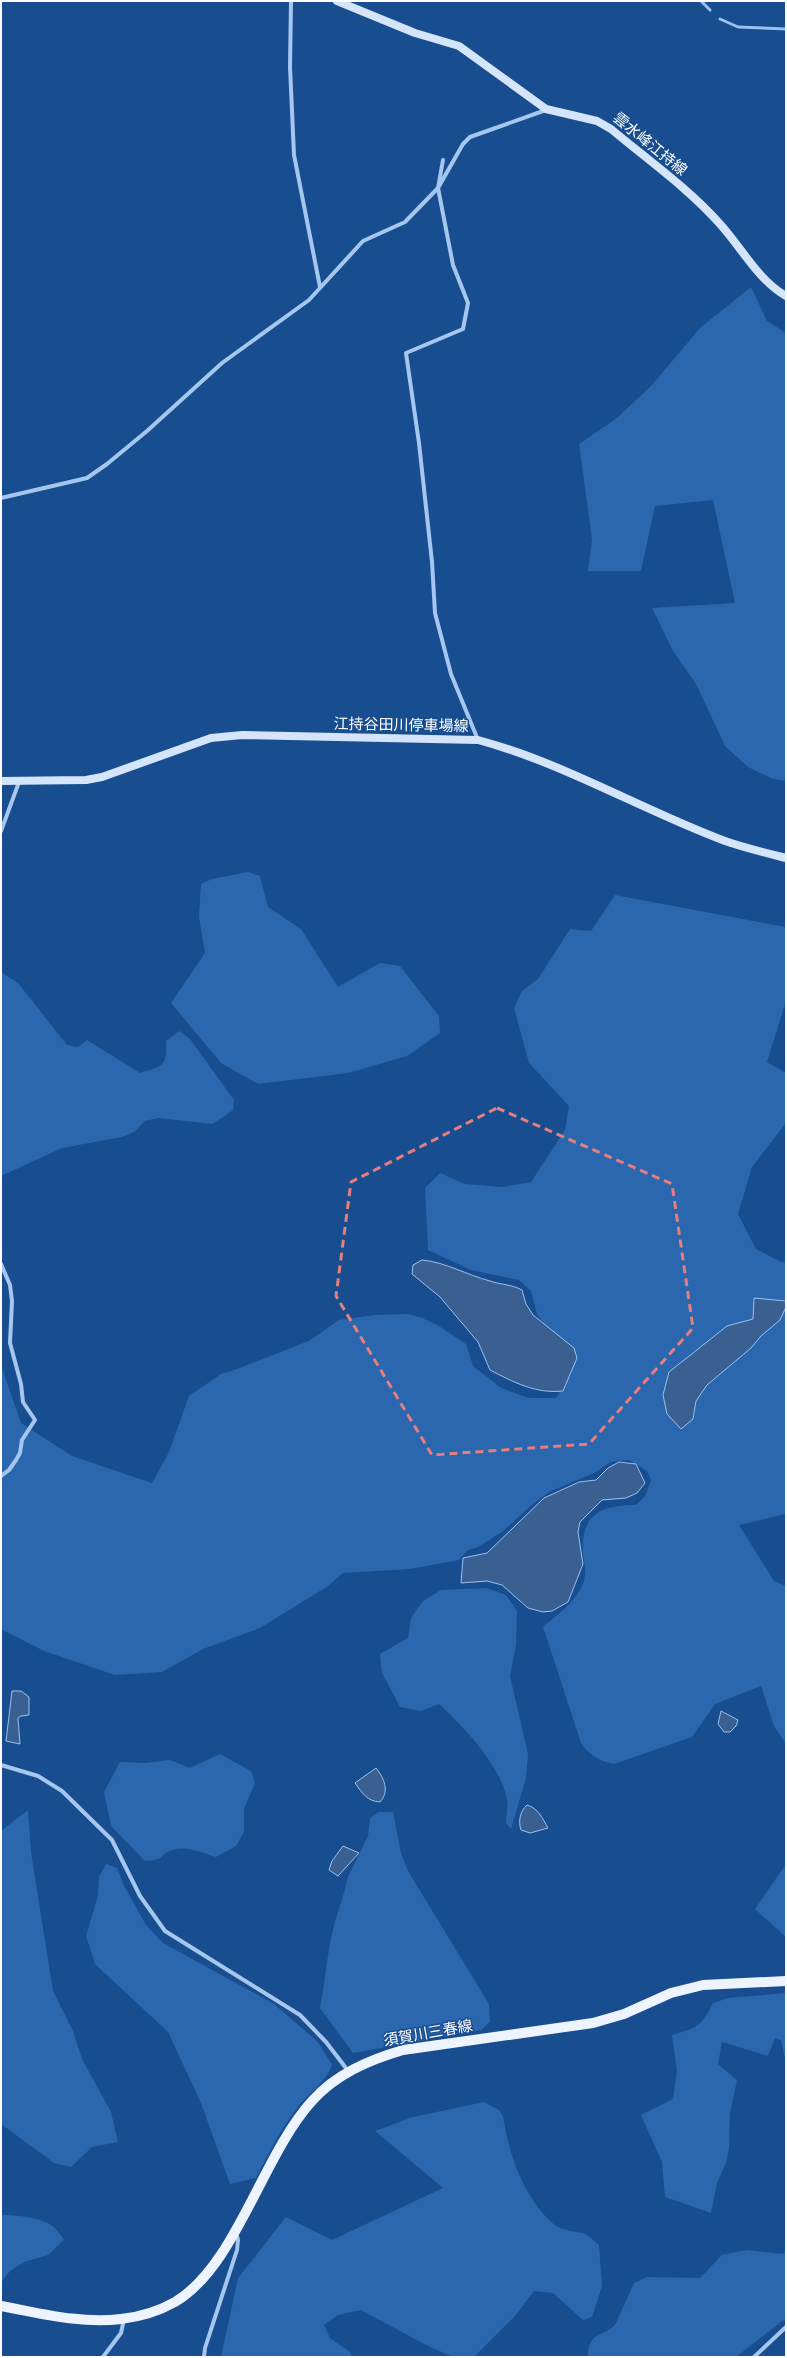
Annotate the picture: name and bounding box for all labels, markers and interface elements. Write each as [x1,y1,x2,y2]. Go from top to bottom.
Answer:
street label: 雲水峰江持線 [610,108,691,179]
street label: 江持谷田川停車場線 [333,714,469,734]
street label: 須賀川三春線 [382,2015,474,2049]

